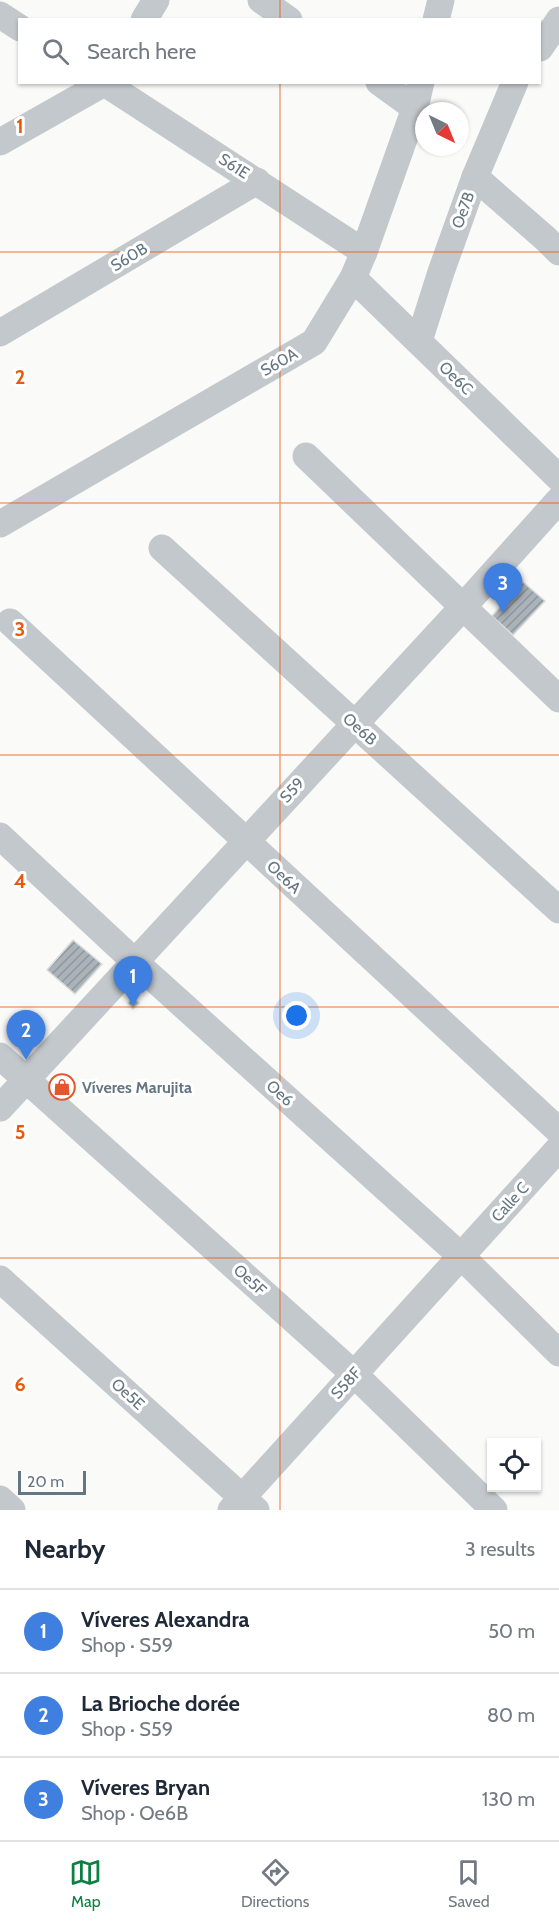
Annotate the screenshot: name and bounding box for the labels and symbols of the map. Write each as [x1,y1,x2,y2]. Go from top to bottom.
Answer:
north arrow [415,102,469,156]
text: 1 [16,114,24,138]
street label: S61E [215,149,253,183]
street label: Oe7B [448,189,479,231]
street label: S60B [107,239,151,275]
street label: S60A [257,344,301,380]
street label: Oe6C [435,357,477,399]
text: 2 [15,365,25,389]
pin: 3 [484,564,522,613]
text: 3 [15,617,25,641]
street label: Oe6B [339,709,381,749]
street label: S59 [276,774,308,806]
street label: Oe6A [263,857,305,897]
text: 4 [14,869,26,893]
pin: 1 [114,956,152,1006]
your location [282,1001,311,1030]
pin: 2 [6,1010,46,1060]
shop icon: Víveres Marujita [47,1072,77,1102]
street label: Oe6 [263,1076,297,1110]
place label: Víveres Marujita [82,1078,192,1097]
text: 5 [15,1120,25,1144]
street label: Calle C [487,1178,533,1226]
street label: Oe5F [230,1260,271,1300]
street label: S58F [327,1363,366,1403]
text: 6 [14,1372,26,1396]
street label: Oe5E [108,1374,149,1414]
scale bar [18,1468,86,1496]

